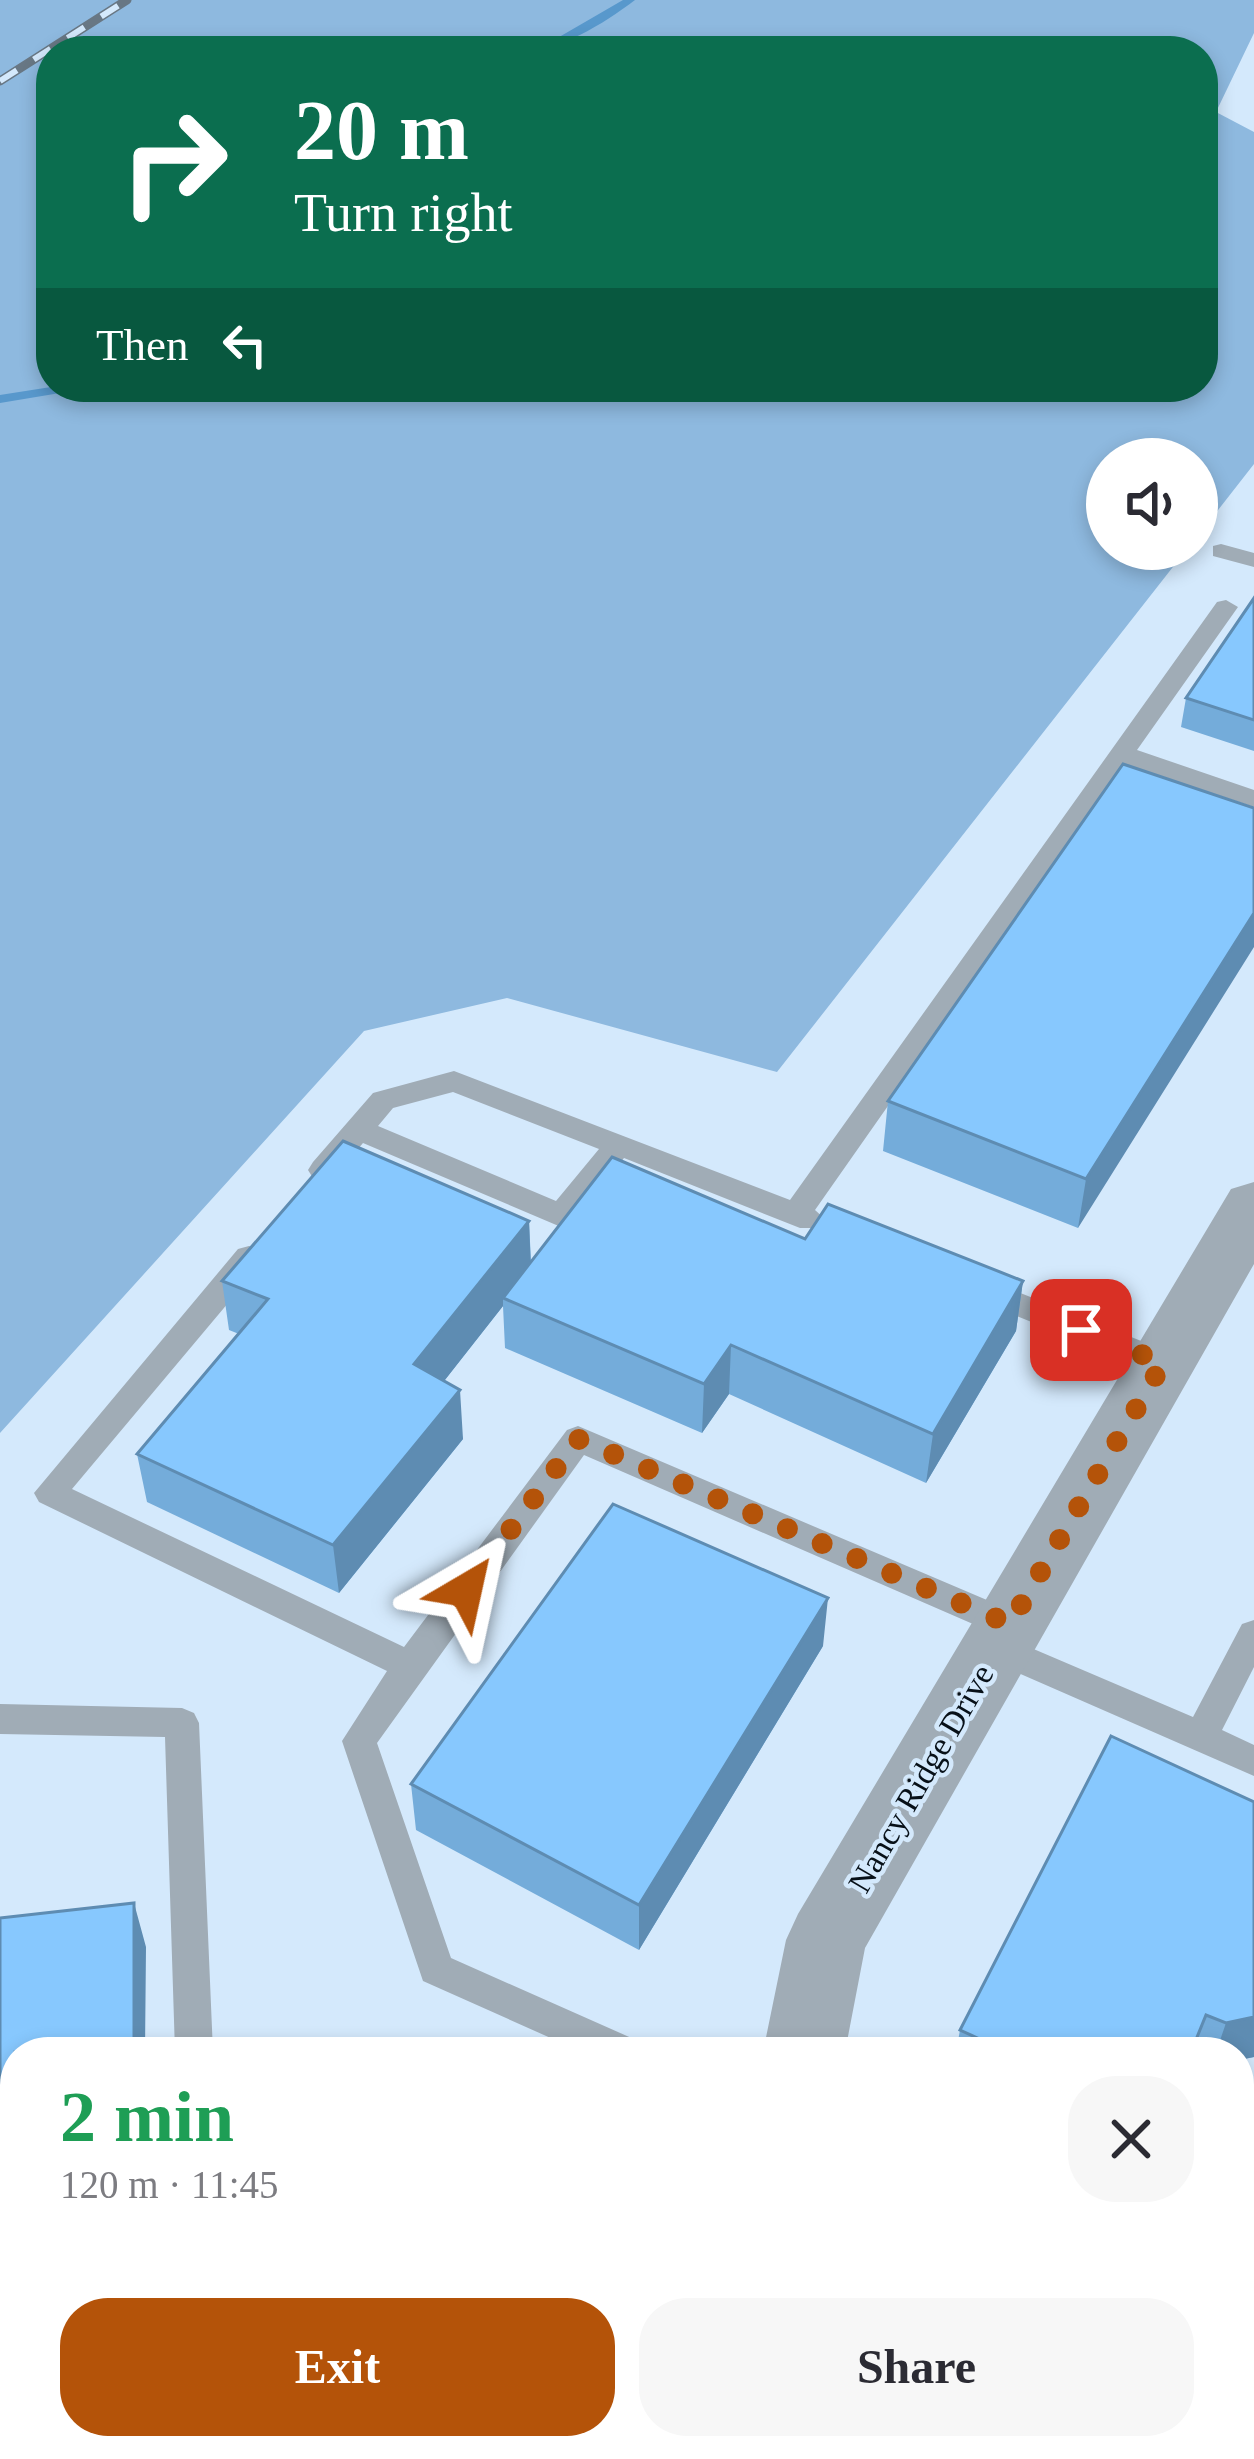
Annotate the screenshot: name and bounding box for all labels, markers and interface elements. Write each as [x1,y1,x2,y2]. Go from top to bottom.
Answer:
icon: right [96,84,252,240]
text: 20 m [294,84,469,177]
text: Turn right [294,183,513,243]
icon: left [212,312,278,378]
text: Then [96,320,188,370]
map controls [1086,438,1218,570]
button: sound [1086,438,1218,570]
pin [1030,1279,1132,1381]
icon: arrive [1048,1297,1114,1363]
position arrow [403,1527,529,1653]
street label: Nancy Ridge Drive [841,1658,1001,1899]
button: close [1068,2076,1194,2202]
text: 2 min [60,2077,234,2157]
text: 120 m · 11:45 [60,2163,278,2206]
button: Exit [60,2298,615,2436]
button: Share [639,2298,1194,2436]

